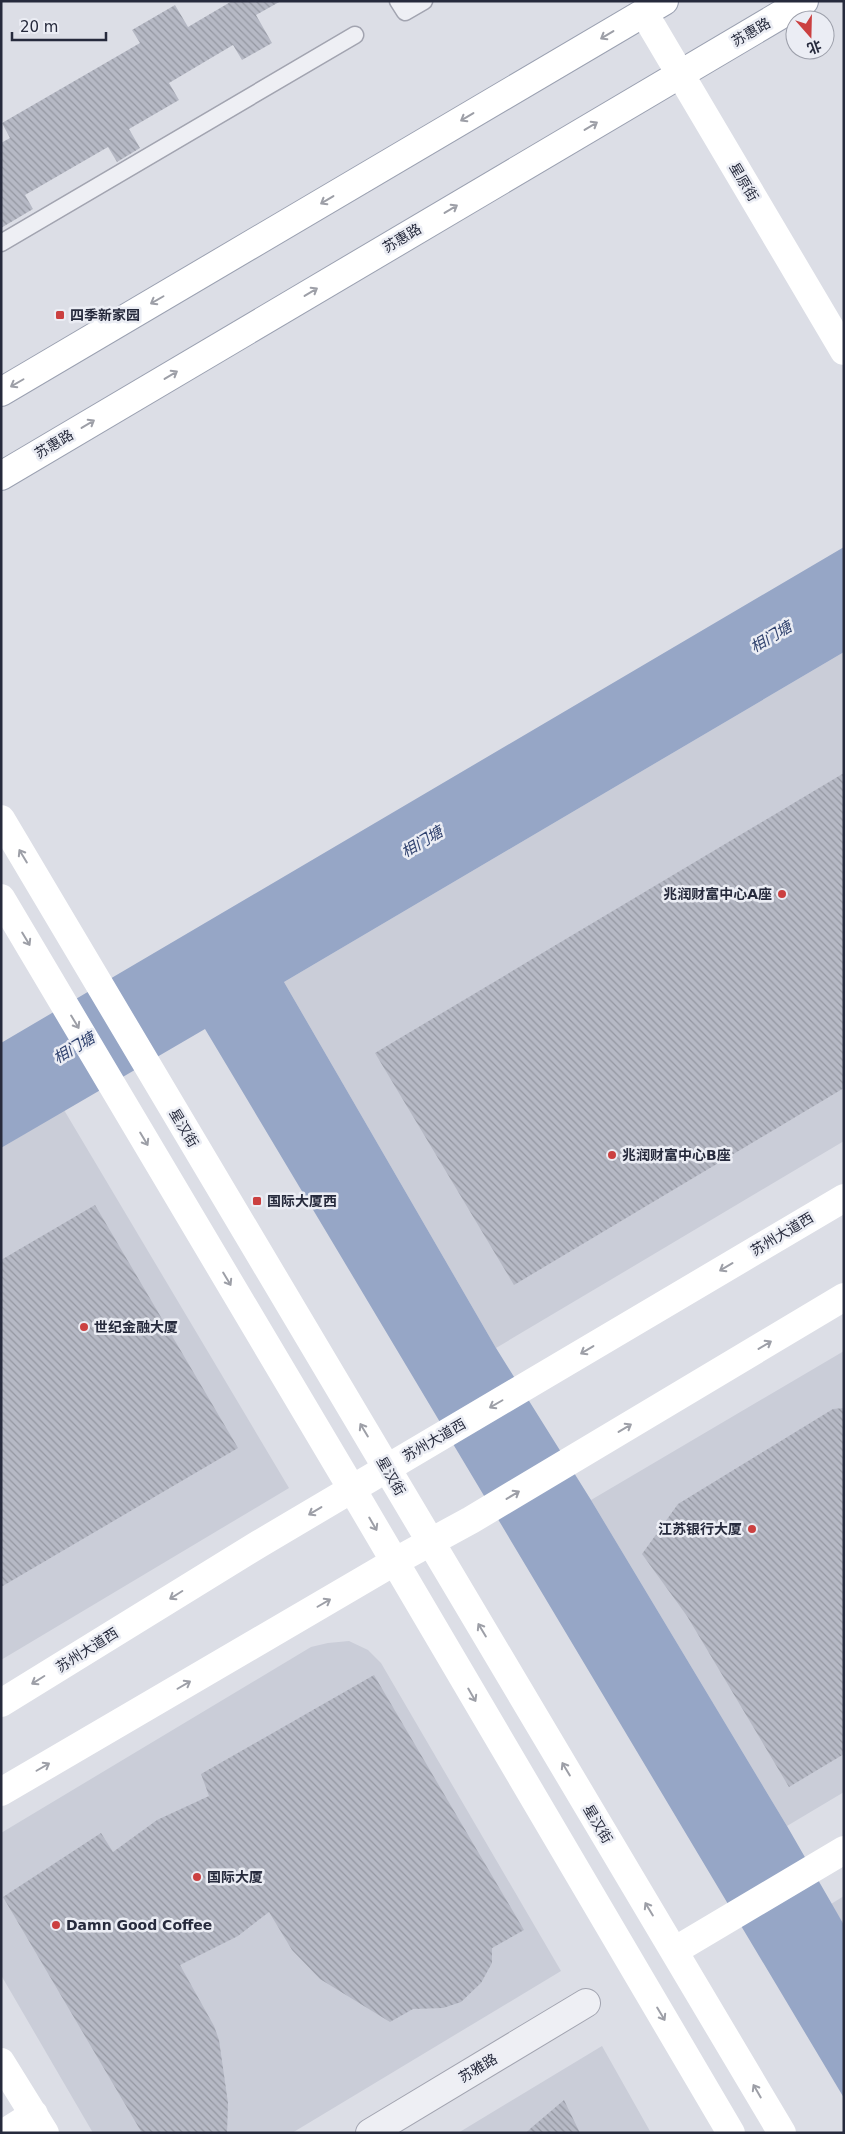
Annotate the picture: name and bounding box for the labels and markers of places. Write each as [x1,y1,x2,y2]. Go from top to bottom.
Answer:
place label: 四季新家园 [70,307,140,323]
marker: 四季新家园 [54,309,66,321]
place label: 兆润财富中心A座 [663,886,772,902]
marker: 兆润财富中心A座 [776,888,788,900]
place label: 兆润财富中心B座 [622,1147,731,1163]
marker: 兆润财富中心B座 [606,1149,618,1161]
place label: 国际大厦西 [267,1193,337,1209]
marker: 国际大厦西 [251,1195,263,1207]
place label: 世纪金融大厦 [94,1319,178,1335]
marker: 世纪金融大厦 [78,1321,90,1333]
place label: 江苏银行大厦 [658,1521,742,1537]
marker: 江苏银行大厦 [746,1523,758,1535]
place label: 国际大厦 [207,1869,263,1885]
marker: 国际大厦 [191,1871,203,1883]
place label: Damn Good Coffee [66,1917,212,1933]
marker: Damn Good Coffee [50,1919,62,1931]

